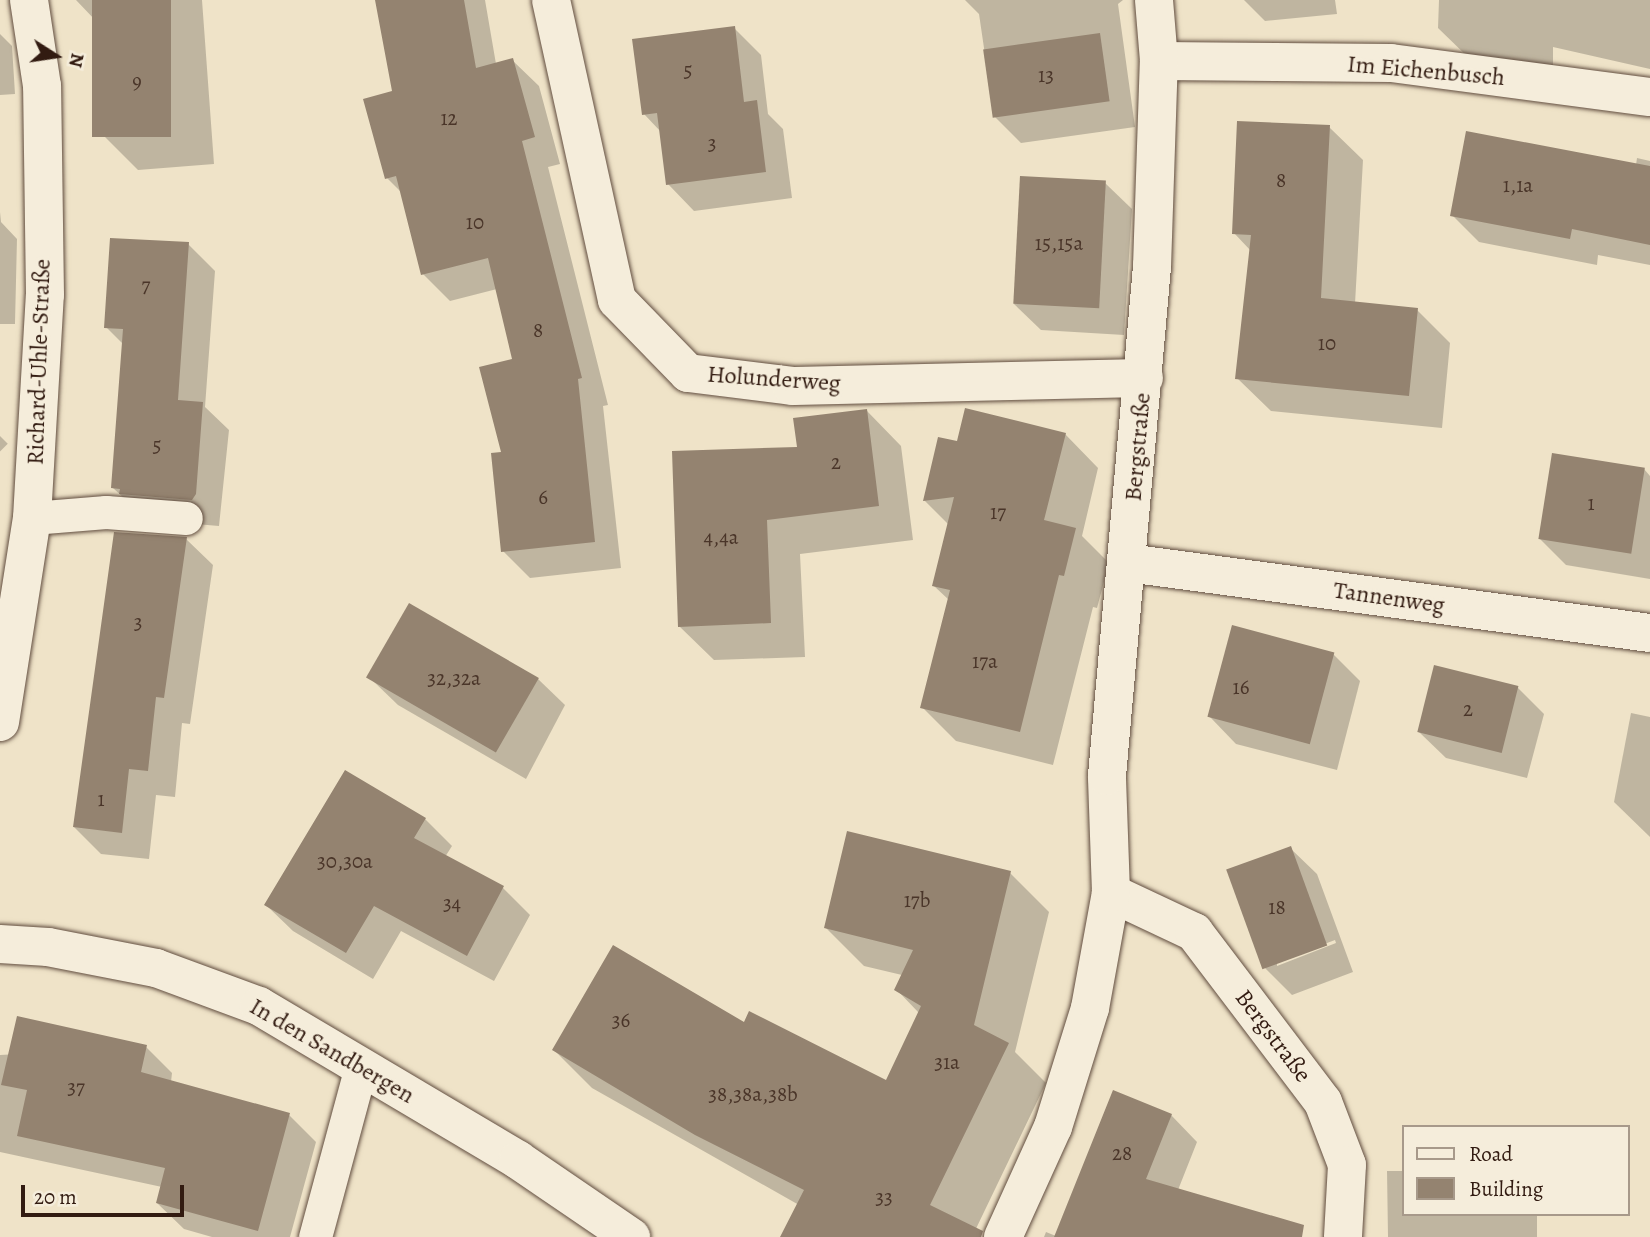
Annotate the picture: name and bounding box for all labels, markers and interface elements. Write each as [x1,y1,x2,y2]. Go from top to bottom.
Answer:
north arrow [21,21,91,91]
street label: Im Eichenbusch [1346,50,1506,92]
text: N [62,51,91,70]
house number: 5 [683,57,693,83]
house number: 13 [1038,62,1054,88]
house number: 9 [132,68,142,94]
house number: 12 [440,105,458,131]
house number: 3 [708,130,716,156]
house number: 8 [1276,167,1286,193]
house number: 1,1a [1503,172,1533,198]
house number: 10 [466,209,484,235]
house number: 15,15a [1035,230,1083,256]
street label: Richard-Uhle-Straße [21,258,57,466]
house number: 7 [142,272,150,298]
house number: 8 [533,317,543,343]
house number: 10 [1318,330,1336,356]
street label: Holunderweg [706,360,842,398]
street label: Bergstraße [1119,392,1157,502]
house number: 5 [152,432,162,458]
house number: 2 [831,449,841,475]
house number: 6 [538,484,548,510]
house number: 1 [1587,490,1595,516]
house number: 17 [990,499,1006,525]
house number: 4,4a [704,524,738,550]
street label: Tannenweg [1332,576,1446,620]
house number: 3 [134,609,142,635]
house number: 17a [972,648,998,674]
house number: 32,32a [427,665,481,691]
house number: 16 [1233,674,1249,700]
house number: 2 [1463,696,1473,722]
house number: 1 [97,786,105,812]
house number: 30,30a [317,848,373,874]
house number: 17b [904,887,930,913]
house number: 34 [443,890,461,916]
house number: 18 [1268,894,1286,920]
street label: Bergstraße [1229,984,1317,1088]
street label: In den Sandbergen [245,992,419,1110]
house number: 36 [612,1007,630,1033]
house number: 31a [934,1049,960,1075]
house number: 37 [67,1074,85,1100]
house number: 38,38a,38b [708,1081,798,1107]
legend [1402,1125,1629,1216]
house number: 28 [1112,1140,1132,1166]
text: Road [1469,1140,1513,1168]
scale bar [24,1170,187,1214]
text: Building [1469,1175,1543,1203]
text: 20 m [34,1183,77,1211]
house number: 33 [875,1184,893,1210]

